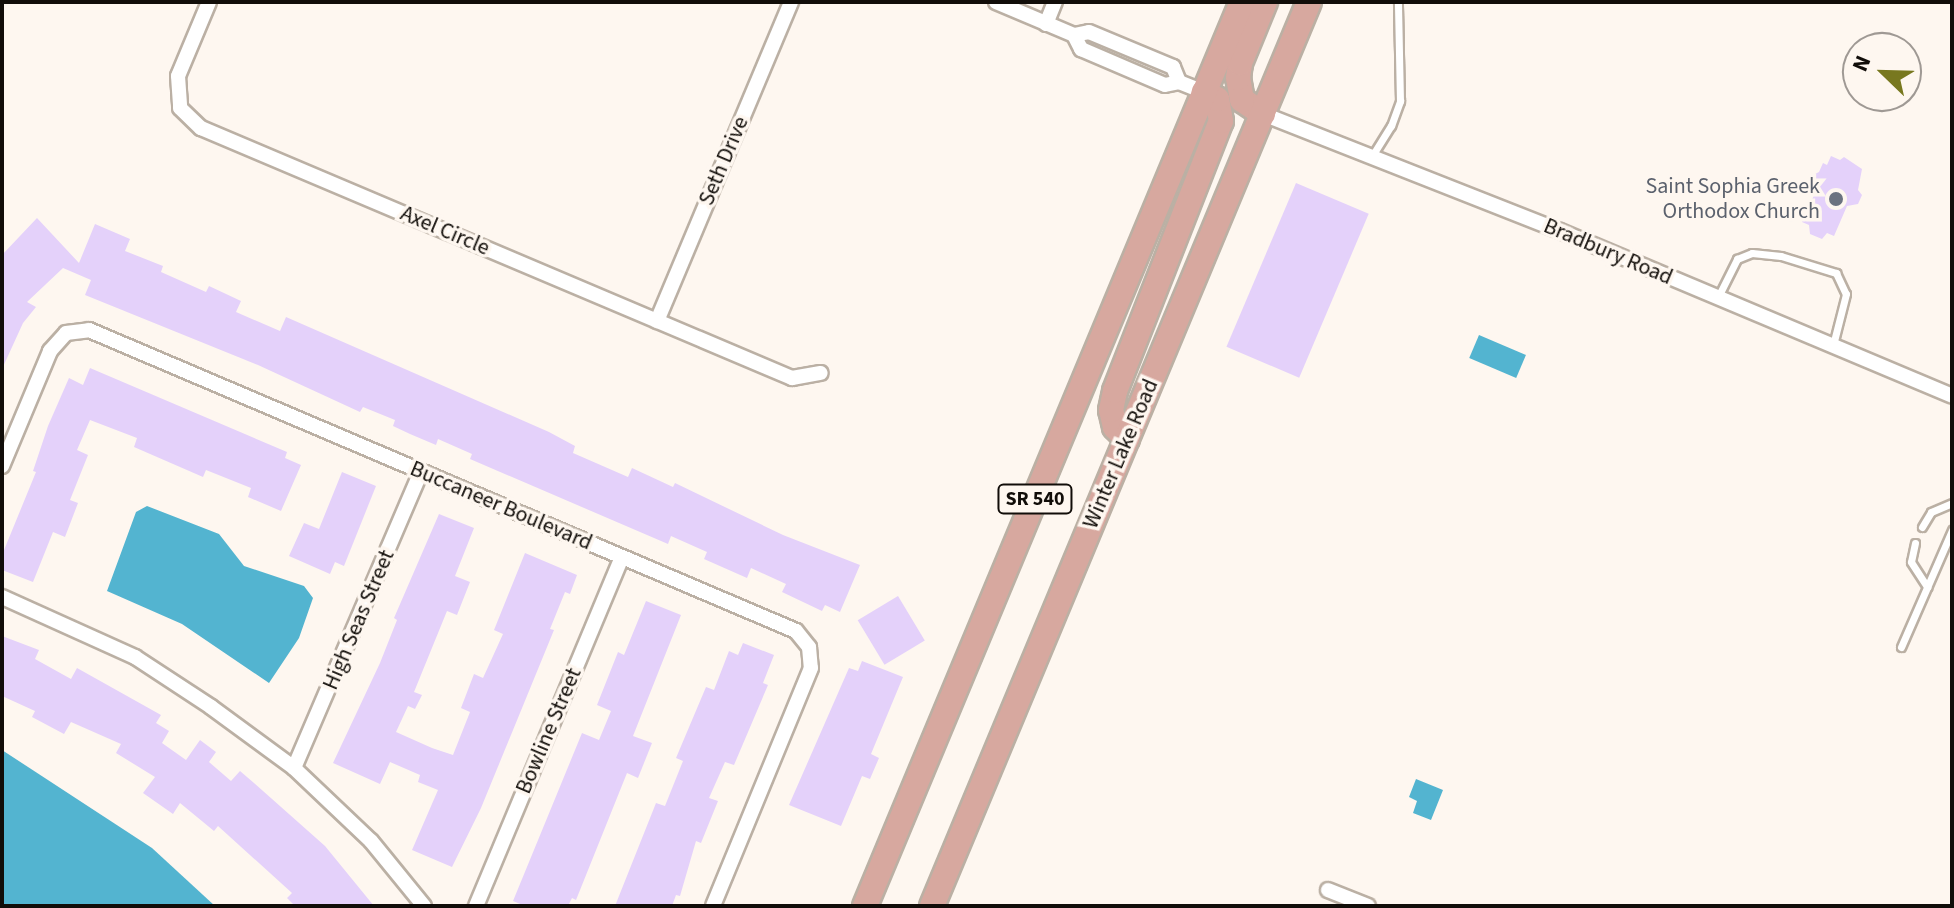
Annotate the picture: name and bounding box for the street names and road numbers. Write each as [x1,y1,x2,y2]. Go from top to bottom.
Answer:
street label: Seth Drive [693,113,755,209]
street label: Axel Circle [397,200,493,262]
street label: Bradbury Road [1540,213,1676,291]
street label: Winter Lake Road [1078,375,1164,533]
street label: Buccaneer Boulevard [406,456,596,556]
road number: SR 540 [997,483,1073,515]
street label: High Seas Street [318,546,400,694]
street label: Bowline Street [511,664,587,798]

